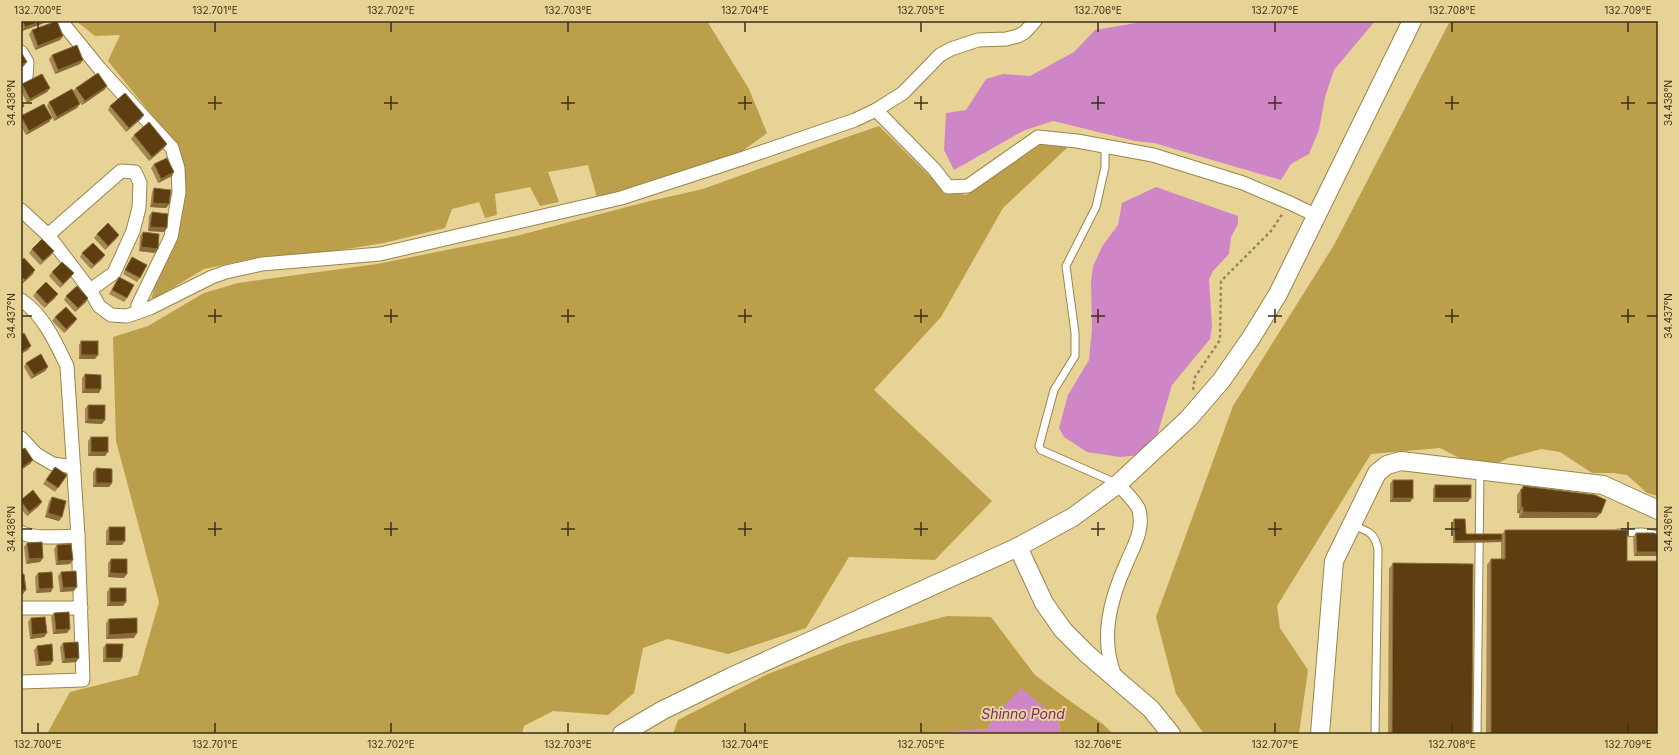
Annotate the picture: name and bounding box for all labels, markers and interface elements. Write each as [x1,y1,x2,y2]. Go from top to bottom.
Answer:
text: 132.700°E [14,4,62,16]
text: 132.701°E [192,4,238,16]
text: 132.702°E [367,4,415,16]
text: 132.703°E [544,4,592,16]
text: 132.704°E [721,4,769,16]
text: 132.705°E [897,4,945,16]
text: 132.706°E [1074,4,1122,16]
text: 132.707°E [1252,4,1298,16]
text: 132.708°E [1428,4,1476,16]
text: 132.709°E [1604,4,1652,16]
text: 34.438°N [5,80,17,126]
text: 34.438°N [1662,80,1674,126]
text: 34.437°N [5,293,17,339]
text: 34.437°N [1662,293,1674,339]
text: 34.436°N [5,506,17,552]
text: 34.436°N [1662,506,1674,552]
water label: Shinno Pond [981,705,1065,722]
text: 132.700°E [14,738,62,750]
text: 132.701°E [192,738,238,750]
text: 132.702°E [367,738,415,750]
text: 132.703°E [544,738,592,750]
text: 132.704°E [721,738,769,750]
text: 132.705°E [897,738,945,750]
text: 132.706°E [1074,738,1122,750]
text: 132.707°E [1252,738,1298,750]
text: 132.708°E [1428,738,1476,750]
text: 132.709°E [1604,738,1652,750]

